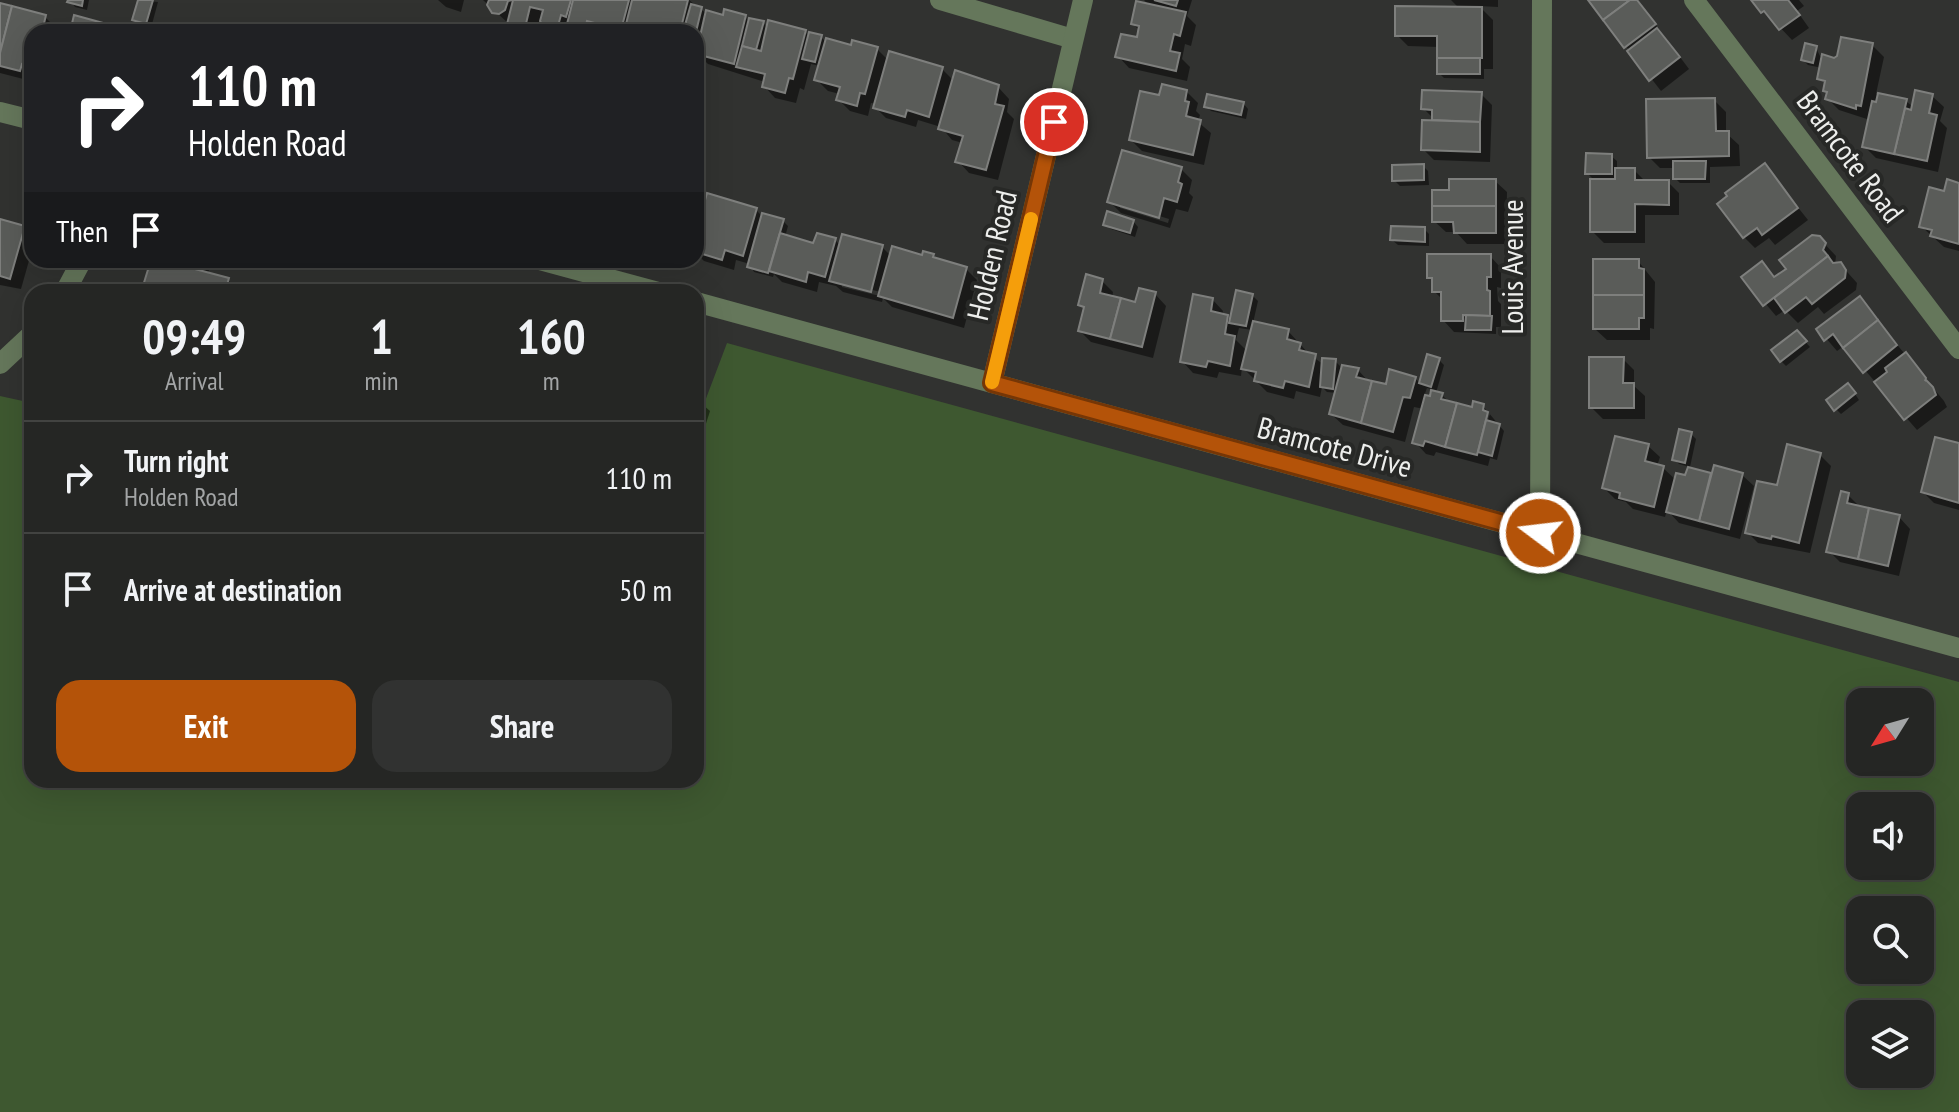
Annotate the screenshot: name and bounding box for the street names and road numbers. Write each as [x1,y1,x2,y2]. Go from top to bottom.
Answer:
street label: Bramcote Road [1789,82,1913,230]
street label: Holden Road [957,186,1025,324]
street label: Louis Avenue [1492,199,1531,335]
street label: Bramcote Drive [1254,407,1416,485]

